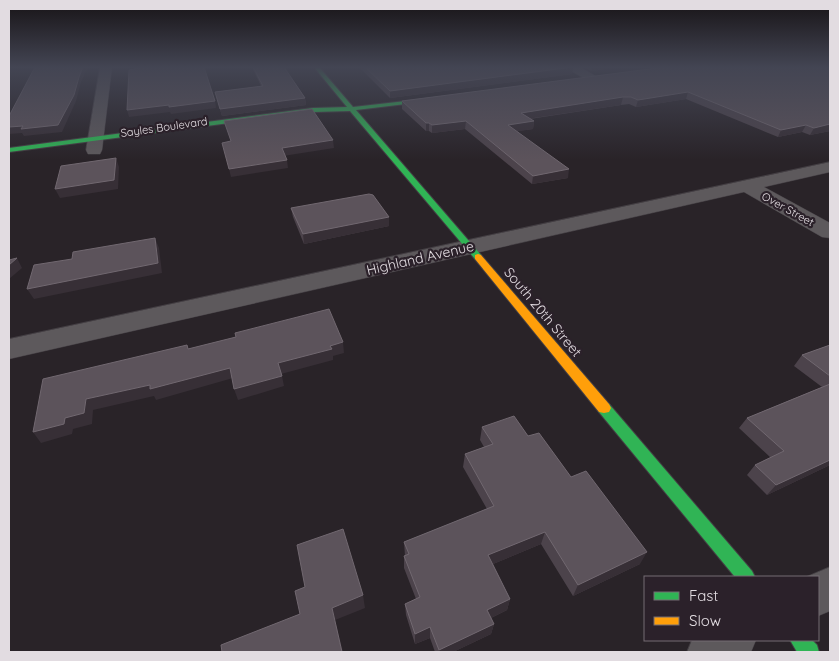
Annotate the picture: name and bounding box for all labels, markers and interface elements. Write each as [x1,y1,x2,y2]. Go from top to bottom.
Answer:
street label: Sayles Boulevard [120,114,208,140]
street label: Over Street [759,189,817,229]
street label: Highland Avenue [365,237,476,279]
street label: South 20th Street [500,263,586,361]
legend [644,576,819,641]
text: Fast [689,586,718,605]
text: Slow [689,611,721,630]

